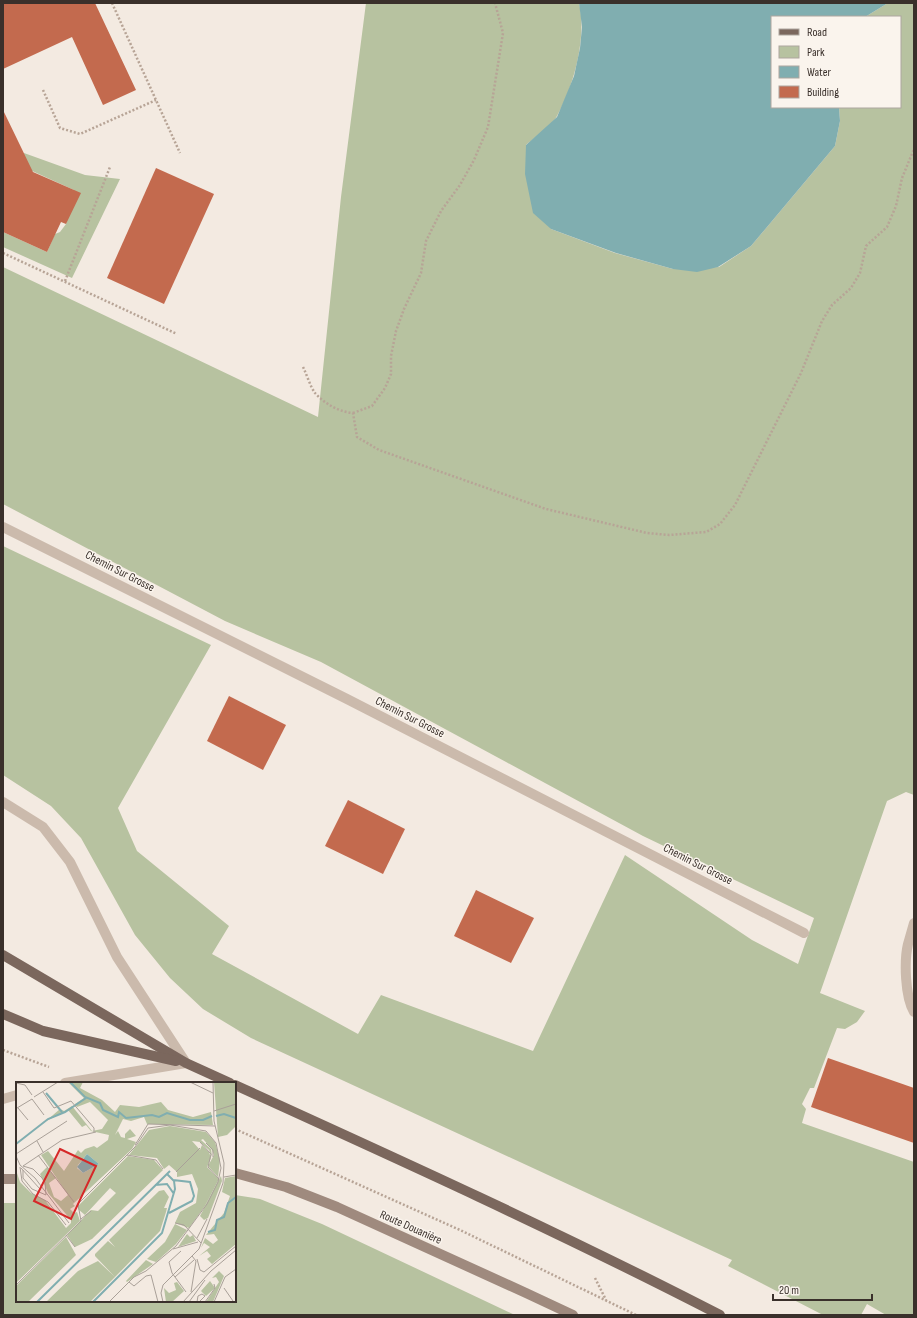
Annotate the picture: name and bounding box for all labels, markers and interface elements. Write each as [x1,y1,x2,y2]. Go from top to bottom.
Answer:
legend [771,16,901,108]
text: Road [807,25,827,40]
text: Park [807,45,825,60]
text: Water [807,65,831,80]
text: Building [807,85,839,100]
street label: Chemin Sur Grosse [83,548,157,595]
street label: Chemin Sur Grosse [373,694,447,741]
street label: Chemin Sur Grosse [661,841,735,888]
inset map [16,1082,236,1302]
street label: Route Douanière [377,1207,444,1248]
scale bar [773,1276,872,1302]
text: 20 m [779,1283,799,1298]

